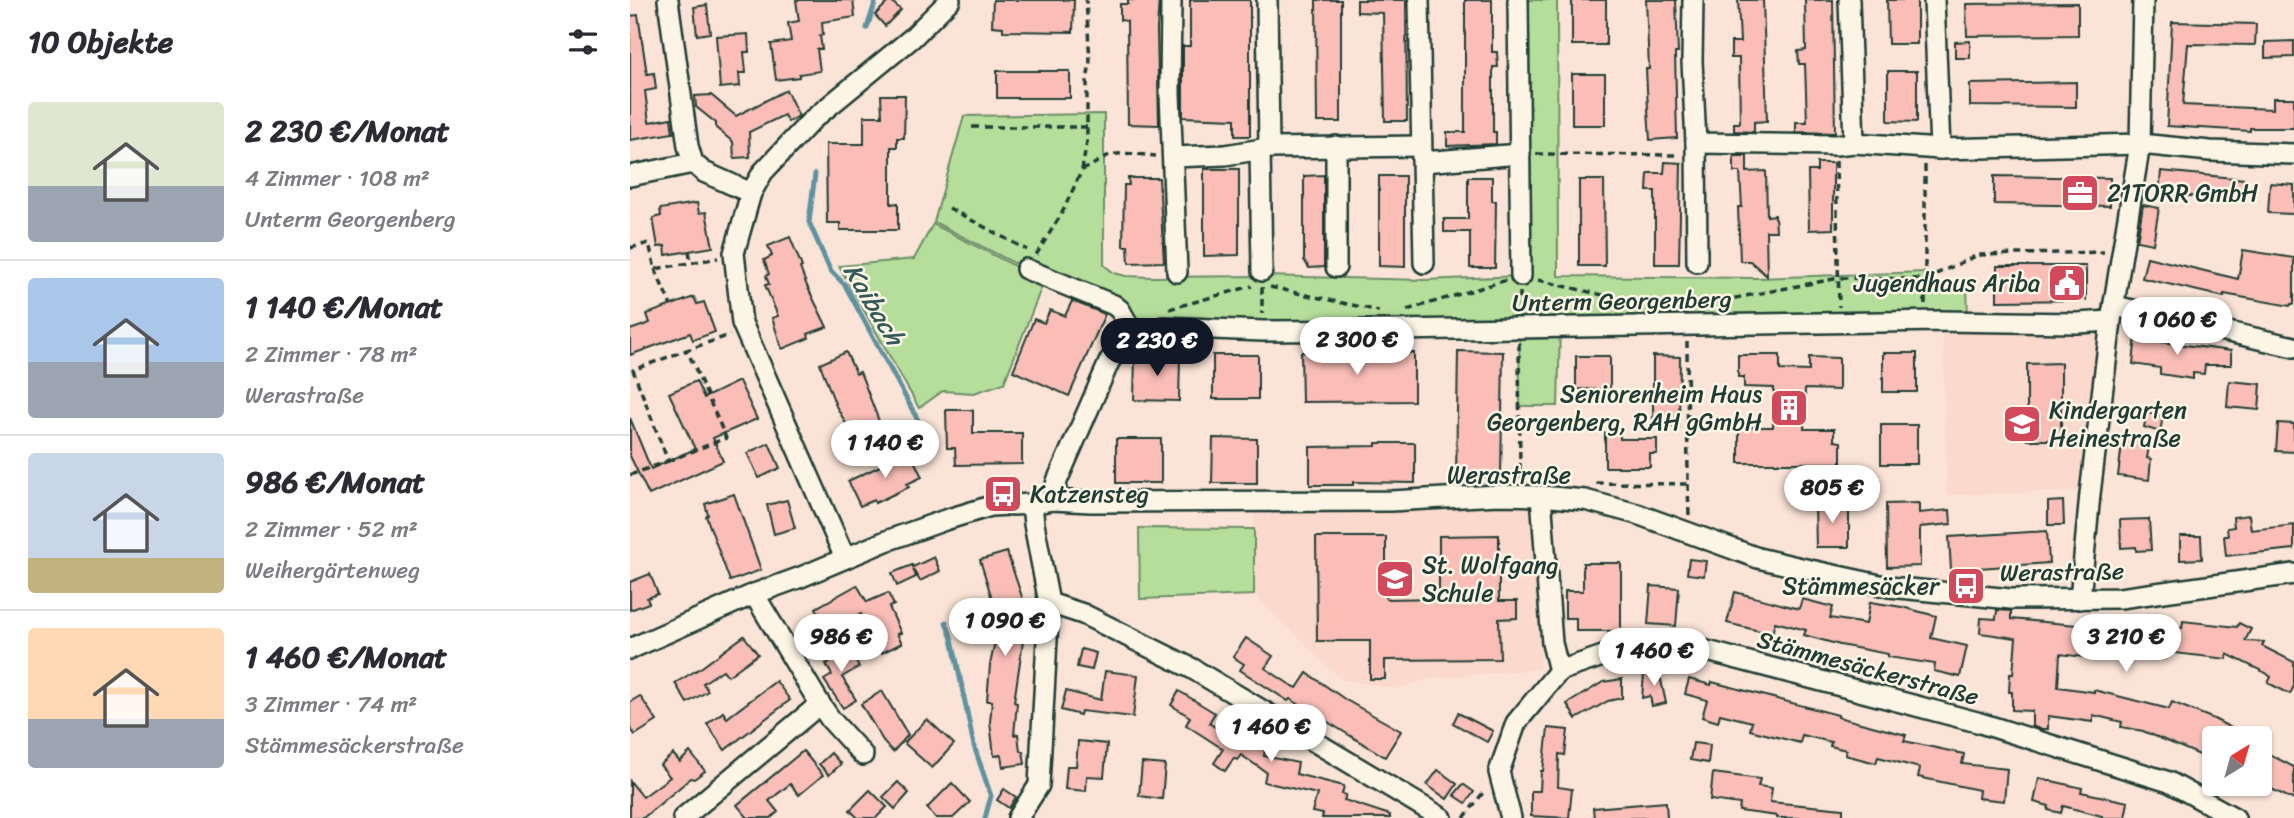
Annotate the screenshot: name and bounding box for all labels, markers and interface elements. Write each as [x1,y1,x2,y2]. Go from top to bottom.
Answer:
text: 10 Objekte [28,15,173,69]
icon: filters [564,23,602,61]
text: 2 230 €/Monat [245,104,450,158]
icon: home [84,130,168,214]
text: 4 Zimmer · 108 m² [245,158,430,199]
office icon: 21TORR GmbH [2059,172,2101,214]
place label: 21TORR GmbH [2107,172,2258,214]
text: Unterm Georgenberg [245,199,456,240]
water label: Kaibach [831,254,918,356]
place label: Jugendhaus Ariba [1853,262,2040,304]
public building icon: Jugendhaus Ariba [2046,262,2088,304]
street label: Unterm Georgenberg [1512,278,1732,324]
text: 1 140 €/Monat [245,280,443,334]
pin: 1 060 € [2112,298,2242,357]
text: 1 060 € [2137,299,2217,340]
icon: home [84,306,168,390]
pin: 2 230 € [1092,318,1222,378]
pin: 2 300 € [1292,318,1422,377]
text: 2 300 € [1316,319,1398,360]
text: 2 230 € [1117,320,1197,361]
text: 2 Zimmer · 78 m² [245,334,418,375]
place label: Seniorenheim Haus Georgenberg, RAH gGmbH [1487,373,1762,443]
text: Werastraße [245,375,364,416]
building icon: Seniorenheim Haus Georgenberg, RAH gGmbH [1768,387,1810,429]
place label: Kindergarten Heinestraße [2049,389,2187,459]
school or university icon: Kindergarten Heinestraße [2001,403,2043,445]
pin: 1 140 € [820,420,950,480]
text: 1 140 € [847,422,923,463]
street label: Werastraße [1447,454,1571,496]
text: 986 €/Monat [245,455,425,509]
pin: 805 € [1783,466,1881,525]
text: 805 € [1800,467,1864,508]
bus stop icon: Katzensteg [982,473,1024,515]
place label: Katzensteg [1030,473,1149,515]
icon: home [84,481,168,565]
text: 2 Zimmer · 52 m² [245,509,418,550]
place label: St. Wolfgang Schule [1422,544,1559,614]
text: Weihergärtenweg [245,550,420,591]
street label: Werastraße [2000,550,2124,594]
school or university icon: St. Wolfgang Schule [1374,558,1416,600]
place label: Stämmesäcker [1782,565,1941,607]
bus stop icon: Stämmesäcker [1945,565,1987,607]
pin: 1 090 € [940,598,1070,658]
text: 1 090 € [965,600,1045,641]
pin: 986 € [792,614,890,674]
pin: 3 210 € [2061,614,2191,674]
text: 986 € [810,616,872,657]
text: 3 210 € [2087,616,2165,657]
street label: Stämmesäckerstraße [1752,618,1984,718]
pin: 1 460 € [1589,628,1719,688]
text: 1 460 €/Monat [245,630,447,684]
text: 1 460 € [1614,630,1694,671]
icon: home [84,656,168,740]
text: 3 Zimmer · 74 m² [245,684,417,725]
pin: 1 460 € [1206,704,1336,764]
text: 1 460 € [1231,706,1311,747]
text: Stämmesäckerstraße [245,725,464,766]
north arrow [2202,726,2272,796]
map controls [2202,726,2272,796]

